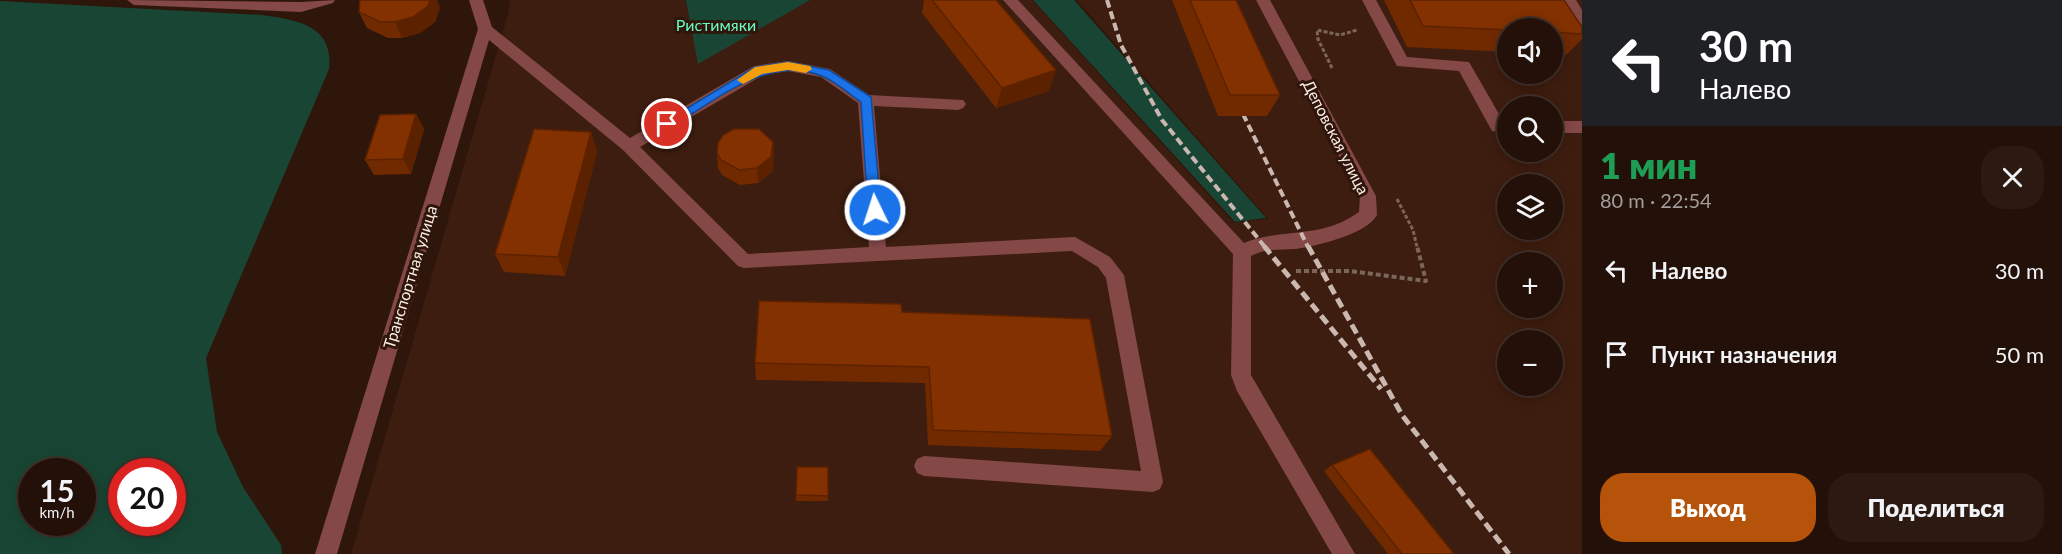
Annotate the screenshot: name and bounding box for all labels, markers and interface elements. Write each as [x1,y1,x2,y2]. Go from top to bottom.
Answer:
park label: Ристимяки [676,15,756,34]
map controls [1497,18,1563,396]
button: sound [1497,18,1563,84]
text: 30 m [1699,21,1793,71]
icon: left [1600,24,1678,102]
text: Налево [1699,72,1791,105]
street label: Деповская улица [1299,76,1374,197]
button: search [1497,96,1563,162]
pin [641,98,692,149]
icon: arrive [650,107,683,140]
text: 1 мин [1600,143,1697,187]
button: close [1981,146,2044,209]
button: layers [1497,174,1563,240]
position arrow [843,178,907,242]
text: 80 m · 22:54 [1600,188,1712,212]
street label: Транспортная улица [379,203,440,351]
button: + [1497,252,1563,318]
icon: left [1600,254,1633,287]
text: Налево [1651,257,1727,284]
text: 30 m [1995,257,2044,284]
button: − [1497,330,1563,396]
icon: arrive [1600,338,1633,371]
text: Пункт назначения [1651,341,1837,368]
text: 50 m [1995,341,2044,368]
speed limit sign: 20 [108,458,186,536]
text: 15 [40,472,74,508]
button: Выход [1600,473,1816,542]
button: Поделиться [1828,473,2044,542]
text: km/h [39,503,75,521]

